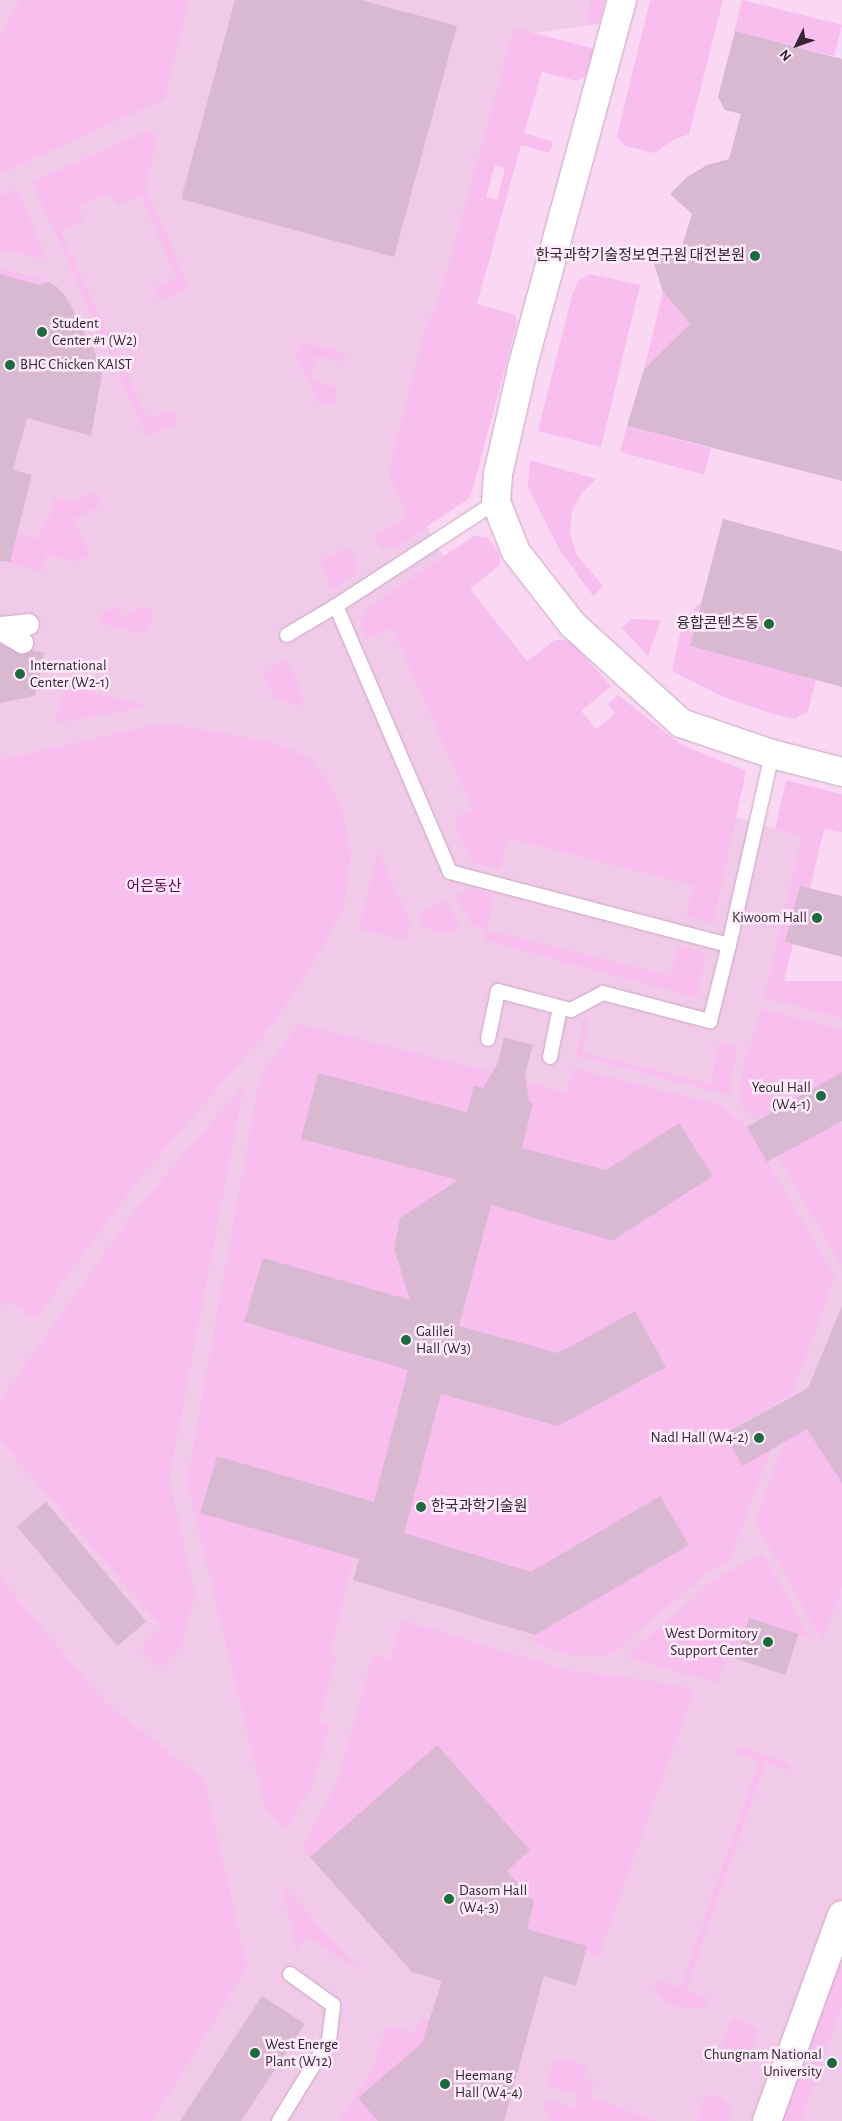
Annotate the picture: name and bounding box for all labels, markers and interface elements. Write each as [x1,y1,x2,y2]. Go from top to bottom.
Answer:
north arrow [772,20,822,70]
text: N [777,47,794,63]
place label: 한국과학기술정보연구원 대전본원 [536,247,745,265]
marker: 한국과학기술정보연구원 대전본원 [749,250,761,262]
place label: Student Center #1 (W2) [52,314,137,349]
marker: Student Center #1 (W2) [36,326,48,338]
place label: BHC Chicken KAIST [20,356,132,374]
marker: BHC Chicken KAIST [4,359,16,371]
place label: 융합콘텐츠동 [676,615,759,633]
marker: 융합콘텐츠동 [763,618,775,630]
place label: International Center (W2-1) [30,656,110,691]
marker: International Center (W2-1) [14,668,26,680]
park label: 어은동산 [126,878,182,896]
place label: Kiwoom Hall [732,909,807,927]
marker: Kiwoom Hall [811,912,823,924]
place label: Yeoul Hall (W4-1) [752,1078,811,1113]
marker: Yeoul Hall (W4-1) [815,1090,827,1102]
place label: Galilei Hall (W3) [416,1322,471,1357]
marker: Galilei Hall (W3) [400,1334,412,1346]
place label: Nadl Hall (W4-2) [650,1429,749,1447]
marker: Nadl Hall (W4-2) [753,1432,765,1444]
place label: 한국과학기술원 [431,1498,528,1516]
marker: 한국과학기술원 [415,1501,427,1513]
place label: West Dormitory Support Center [665,1624,758,1659]
marker: West Dormitory Support Center [762,1636,774,1648]
place label: Dasom Hall (W4-3) [459,1881,527,1916]
marker: Dasom Hall (W4-3) [443,1893,455,1905]
place label: West Energe Plant (W12) [265,2035,338,2070]
place label: Chungnam National University [704,2045,822,2080]
marker: West Energe Plant (W12) [249,2047,261,2059]
marker: Chungnam National University [826,2057,838,2069]
place label: Heemang Hall (W4-4) [455,2066,523,2101]
marker: Heemang Hall (W4-4) [439,2078,451,2090]

